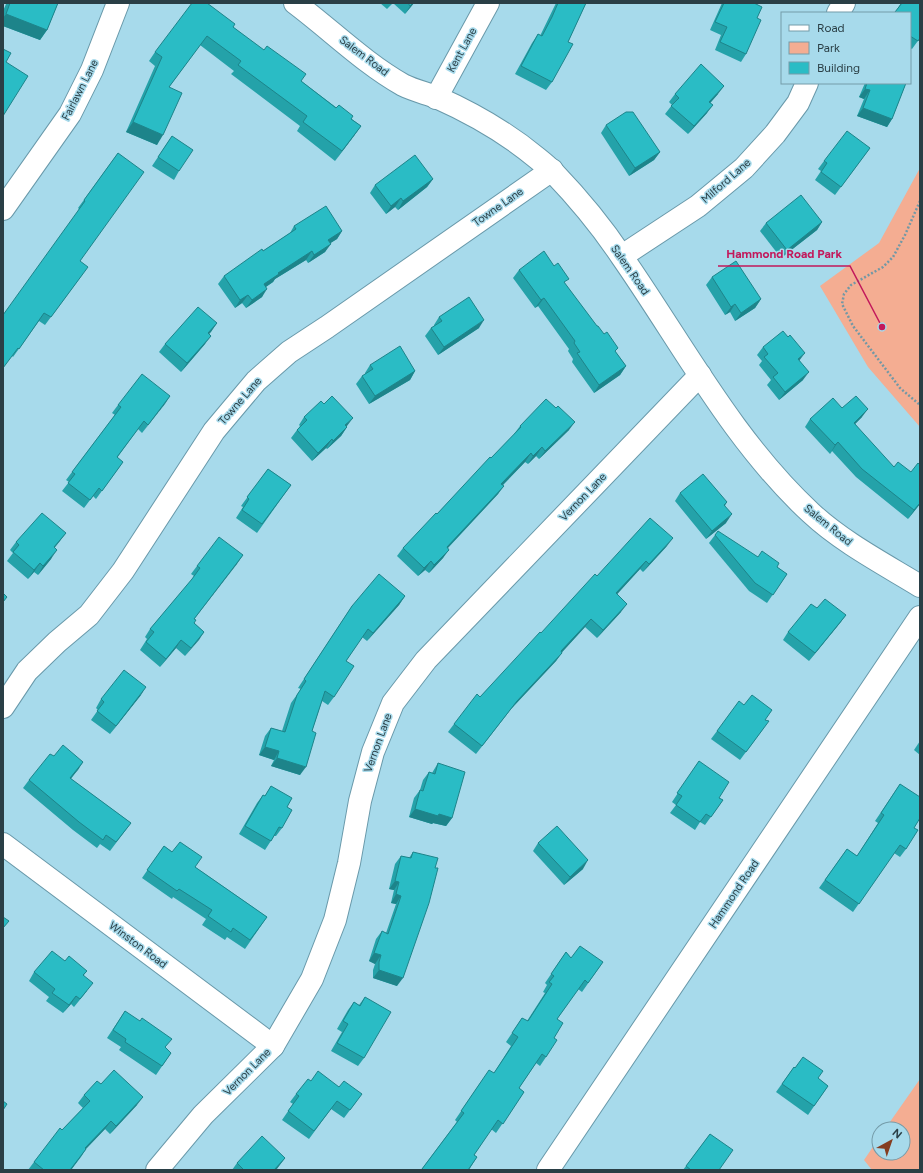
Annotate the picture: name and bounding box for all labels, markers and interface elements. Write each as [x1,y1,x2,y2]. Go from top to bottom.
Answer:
legend [781,12,911,84]
text: Road [817,21,845,35]
street label: Kent Lane [444,25,480,75]
street label: Salem Road [337,33,391,79]
text: Park [817,41,840,55]
street label: Fairlawn Lane [59,57,101,123]
text: Building [817,61,860,75]
street label: Milford Lane [699,156,753,206]
street label: Towne Lane [470,185,526,229]
street label: Salem Road [608,242,652,298]
callout: Hammond Road Park [718,242,850,266]
text: Hammond Road Park [726,247,842,261]
street label: Towne Lane [216,375,264,427]
street label: Vernon Lane [557,470,609,524]
street label: Salem Road [801,502,855,548]
street label: Vernon Lane [361,712,395,774]
street label: Hammond Road [706,857,762,931]
street label: Winston Road [107,919,169,971]
street label: Vernon Lane [221,1046,273,1098]
north arrow [871,1121,911,1161]
text: N [890,1126,905,1141]

